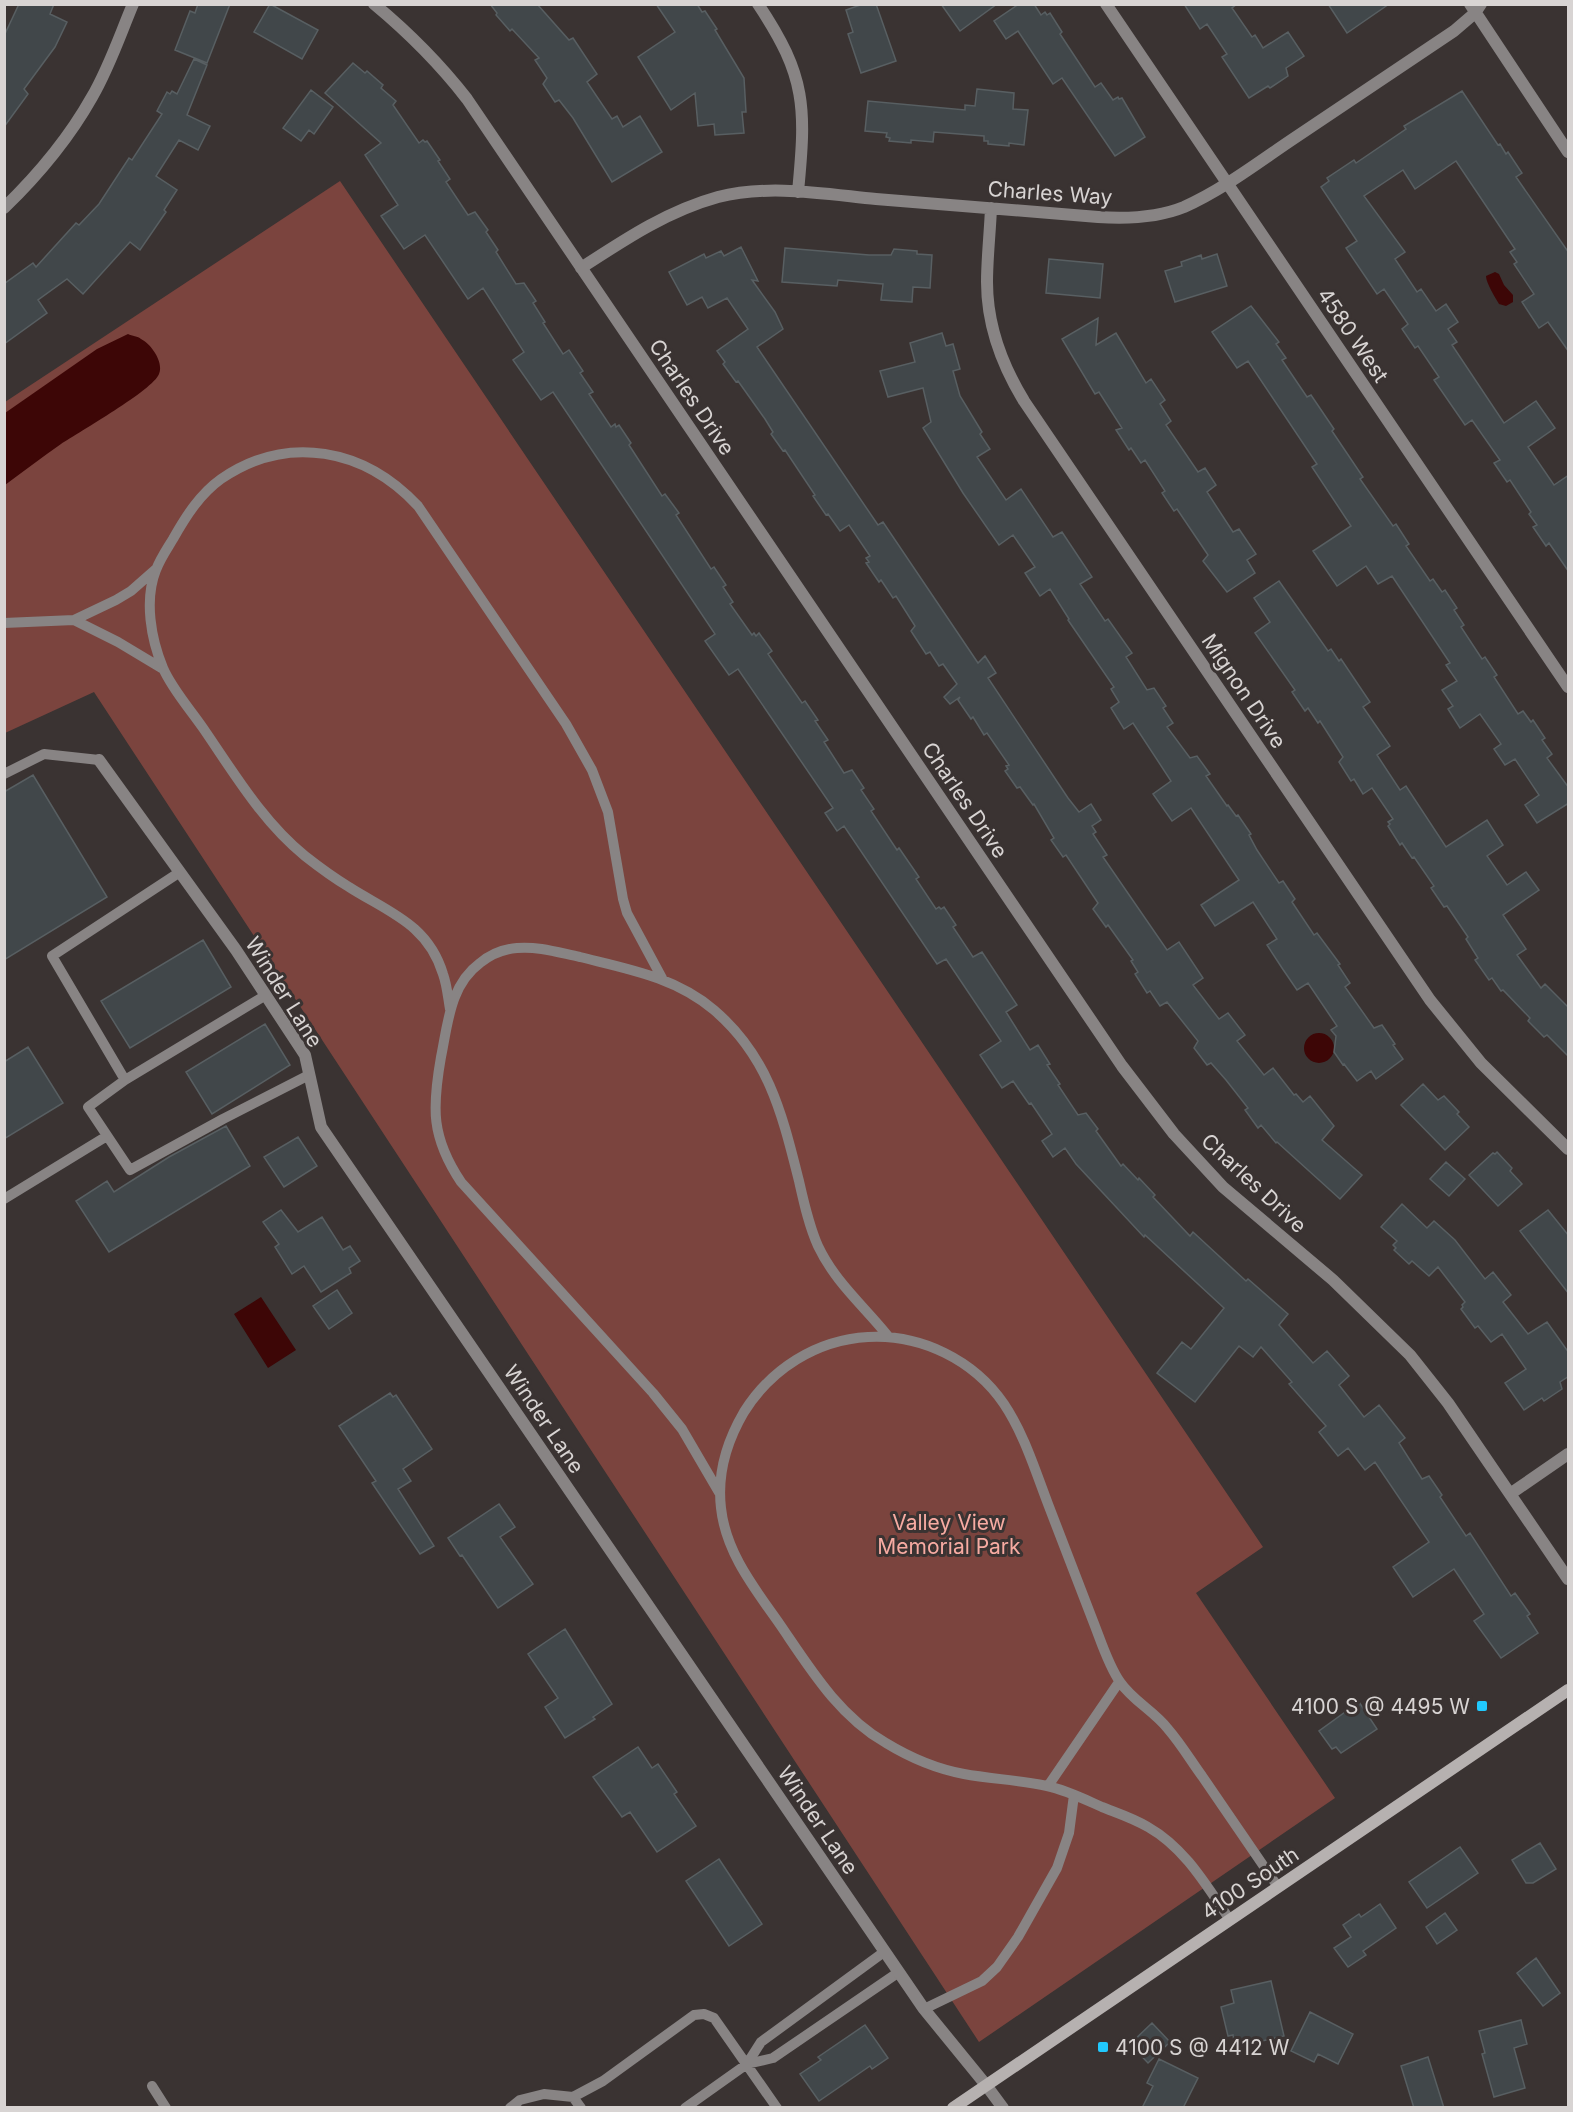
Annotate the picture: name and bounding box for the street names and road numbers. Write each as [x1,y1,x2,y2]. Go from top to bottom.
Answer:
street label: Charles Way [987,176,1113,210]
street label: 4580 West [1312,283,1394,387]
street label: Charles Drive [644,334,740,460]
street label: Mignon Drive [1197,629,1291,753]
street label: Charles Drive [917,737,1013,863]
street label: Winder Lane [240,932,328,1052]
street label: Charles Drive [1196,1128,1312,1238]
street label: Winder Lane [499,1360,589,1478]
street label: Winder Lane [773,1761,863,1879]
street label: 4100 South [1197,1841,1303,1925]

